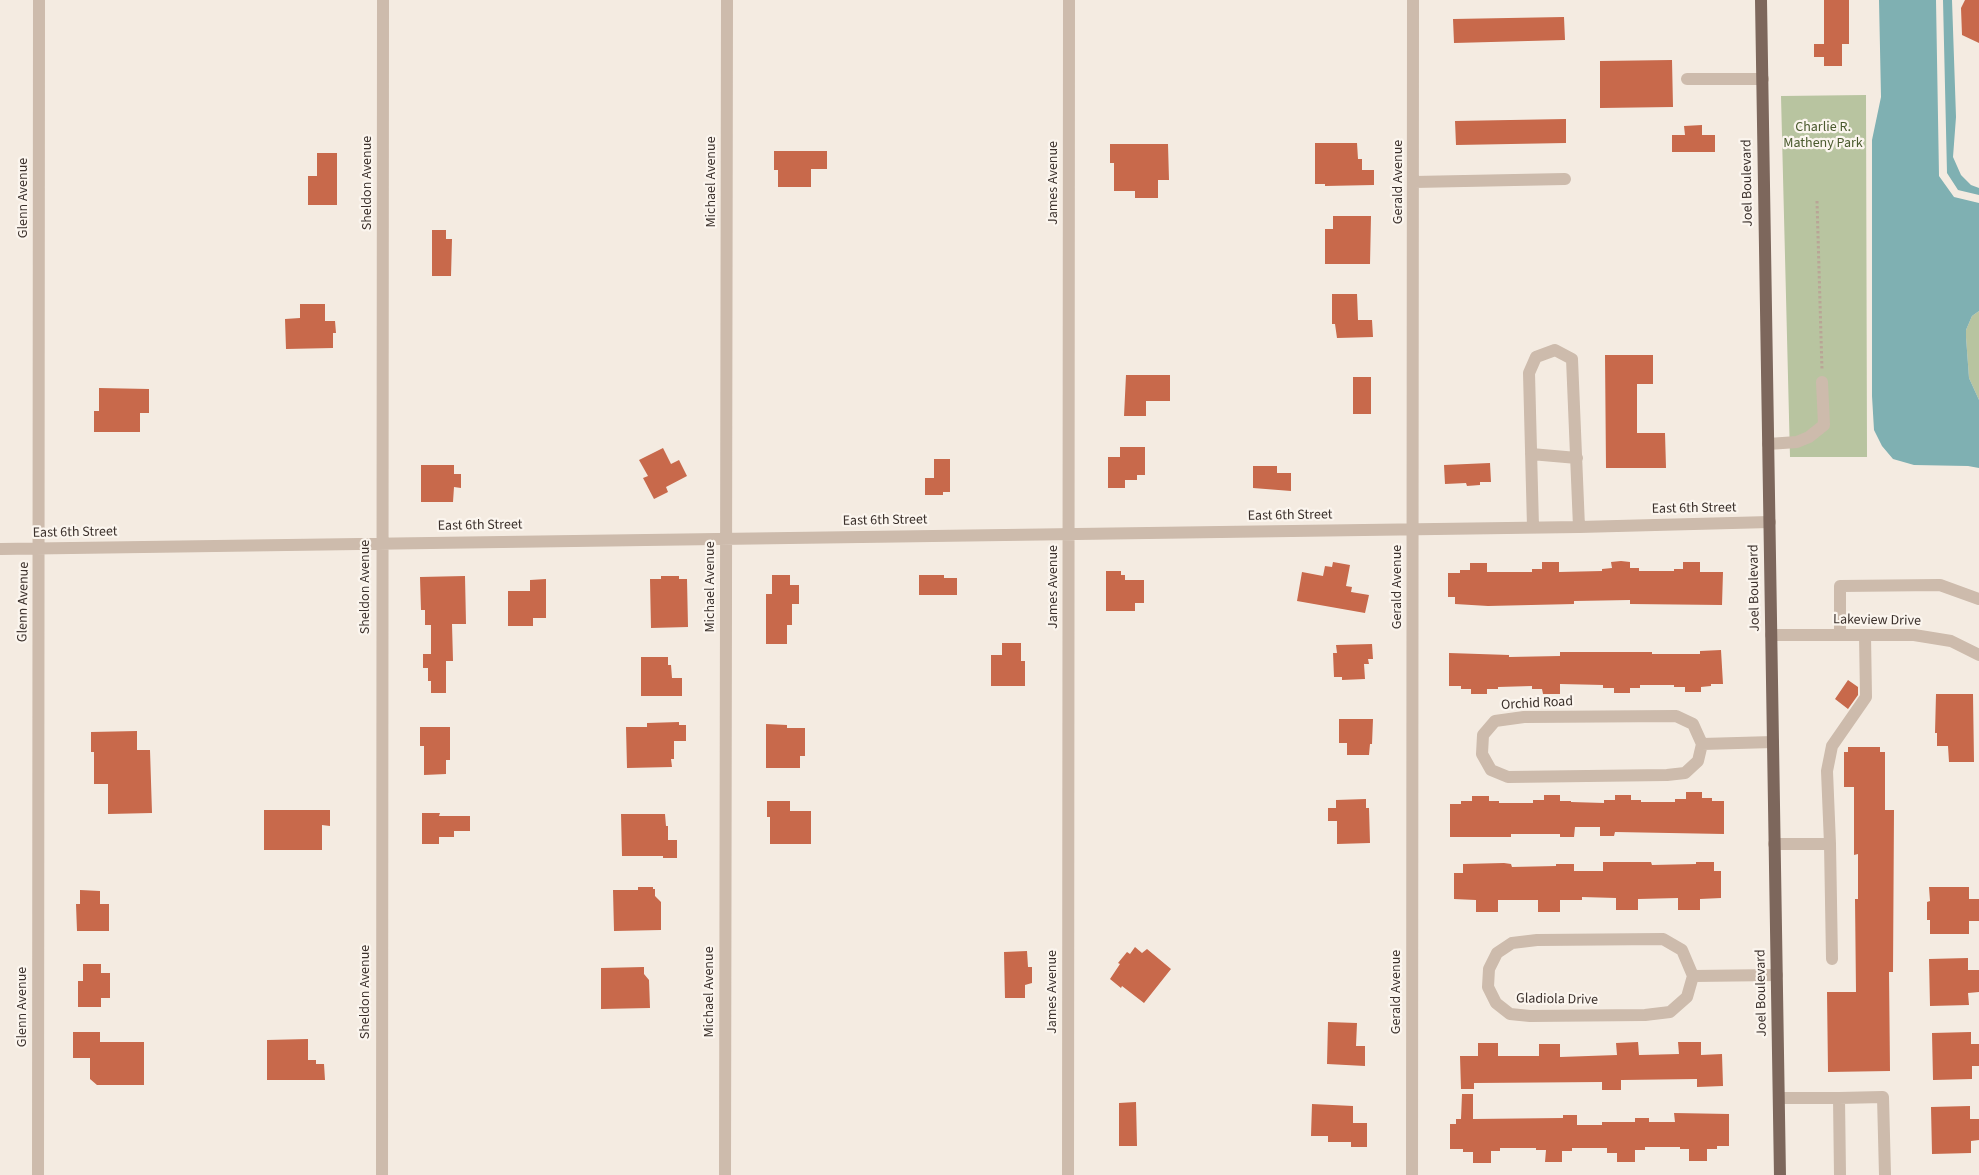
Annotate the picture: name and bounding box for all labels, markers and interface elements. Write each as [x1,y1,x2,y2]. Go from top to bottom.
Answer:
park label: Charlie R. Matheny Park [1783,120,1863,152]
street label: Sheldon Avenue [360,136,376,230]
street label: Michael Avenue [704,136,720,228]
street label: Joel Boulevard [1739,139,1757,227]
street label: Gerald Avenue [1391,140,1407,224]
street label: James Avenue [1046,141,1062,225]
street label: Glenn Avenue [16,158,32,238]
street label: East 6th Street [1651,500,1737,518]
street label: East 6th Street [1247,507,1333,525]
street label: East 6th Street [842,512,928,530]
street label: East 6th Street [437,517,523,535]
street label: East 6th Street [32,524,118,542]
street label: Sheldon Avenue [358,540,374,634]
street label: Michael Avenue [703,541,719,633]
street label: Joel Boulevard [1746,544,1764,632]
street label: James Avenue [1046,545,1062,629]
street label: Gerald Avenue [1390,545,1406,629]
street label: Glenn Avenue [15,562,33,642]
street label: Lakeview Drive [1833,612,1921,630]
street label: Orchid Road [1501,694,1573,714]
street label: Sheldon Avenue [358,945,374,1039]
street label: Michael Avenue [702,946,718,1038]
street label: Joel Boulevard [1753,949,1771,1037]
street label: James Avenue [1045,950,1061,1034]
street label: Gerald Avenue [1389,950,1405,1034]
street label: Glenn Avenue [15,967,31,1047]
street label: Gladiola Drive [1516,991,1598,1009]

